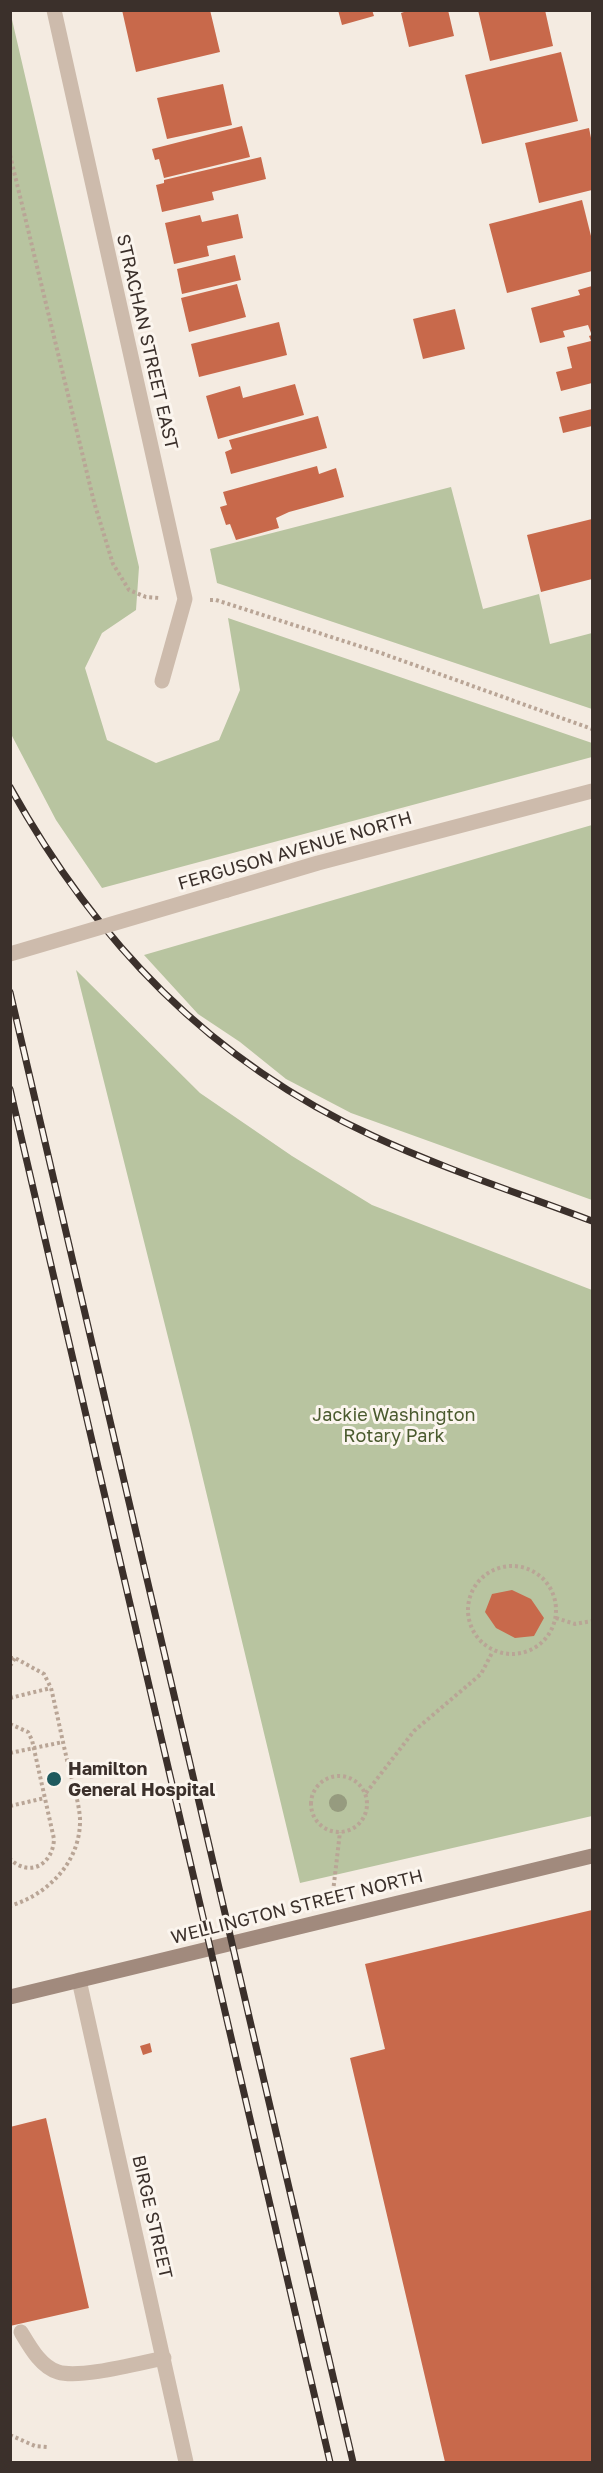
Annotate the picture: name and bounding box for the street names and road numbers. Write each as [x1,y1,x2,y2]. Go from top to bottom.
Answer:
street label: STRACHAN STREET EAST [112,232,182,452]
street label: FERGUSON AVENUE NORTH [175,807,415,895]
street label: WELLINGTON STREET NORTH [169,1865,425,1949]
street label: BIRGE STREET [127,2153,177,2281]

